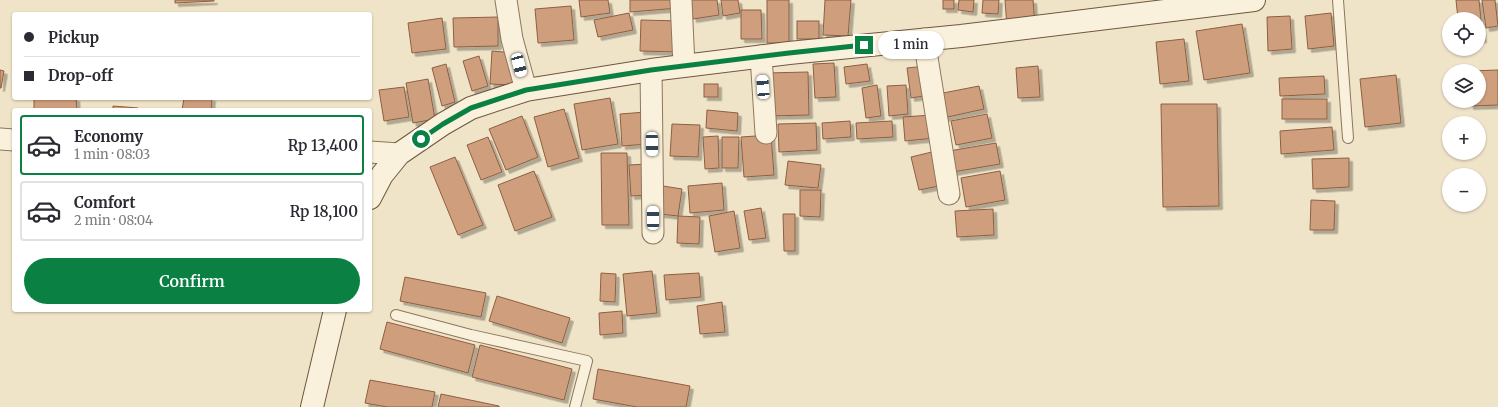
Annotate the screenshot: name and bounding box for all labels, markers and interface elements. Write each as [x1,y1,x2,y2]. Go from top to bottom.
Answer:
map controls [1442,12,1486,212]
button: locate [1442,12,1486,56]
text: Pickup [48,28,99,47]
callout: 1 min [878,31,944,59]
route end [855,36,873,54]
text: 1 min [894,36,928,53]
car [510,52,528,78]
button: layers [1442,64,1486,108]
text: Drop-off [48,66,113,85]
car [756,75,770,99]
button: + [1442,116,1486,160]
icon: car [26,127,62,163]
text: Economy [74,127,143,146]
route start [412,130,430,148]
car [646,132,658,156]
text: Rp 13,400 [288,136,358,155]
text: 1 min · 08:03 [74,146,150,163]
button: − [1442,168,1486,212]
icon: car [26,193,62,229]
text: Comfort [74,193,135,212]
text: Rp 18,100 [290,202,358,221]
car [647,206,659,230]
text: 2 min · 08:04 [74,212,153,229]
button: Confirm [24,258,360,304]

